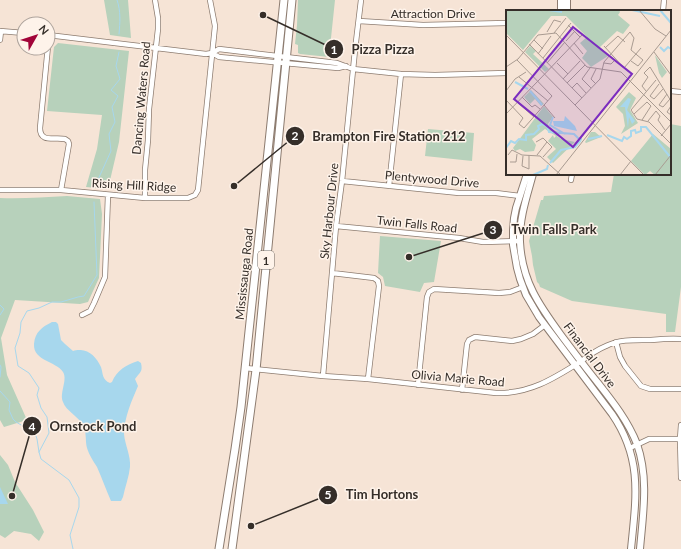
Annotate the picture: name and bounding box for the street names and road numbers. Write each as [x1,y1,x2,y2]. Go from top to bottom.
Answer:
street label: Attraction Drive [391,6,475,21]
street label: Dancing Waters Road [129,41,153,155]
street label: Sky Harbour Drive [316,162,342,260]
street label: Plentywood Drive [384,167,480,191]
street label: Rising Hill Ridge [91,175,177,195]
street label: Twin Falls Road [376,212,458,236]
street label: Mississauga Road [232,227,256,321]
road number: 1 [258,251,274,269]
street label: Financial Drive [561,319,619,391]
street label: Olivia Marie Road [411,366,505,390]

